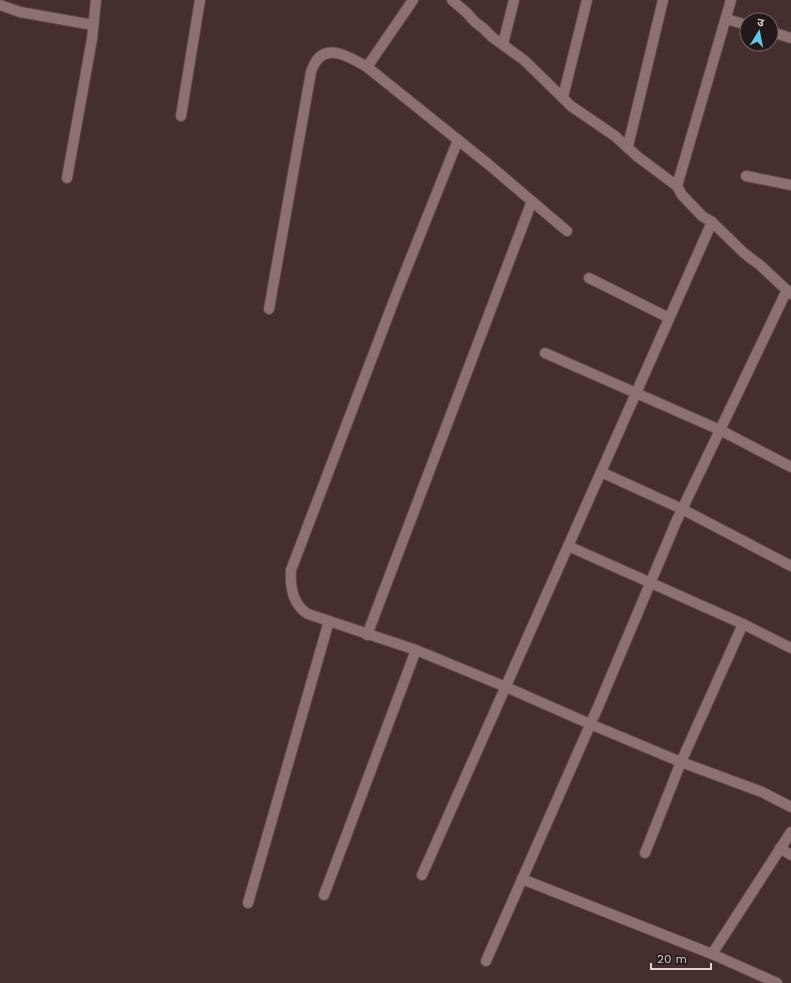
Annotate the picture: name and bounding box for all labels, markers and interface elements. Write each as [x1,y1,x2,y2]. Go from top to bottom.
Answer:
north arrow [739,12,779,52]
text: उ [756,16,766,30]
scale bar [651,945,711,971]
text: 20 m [657,952,687,966]

